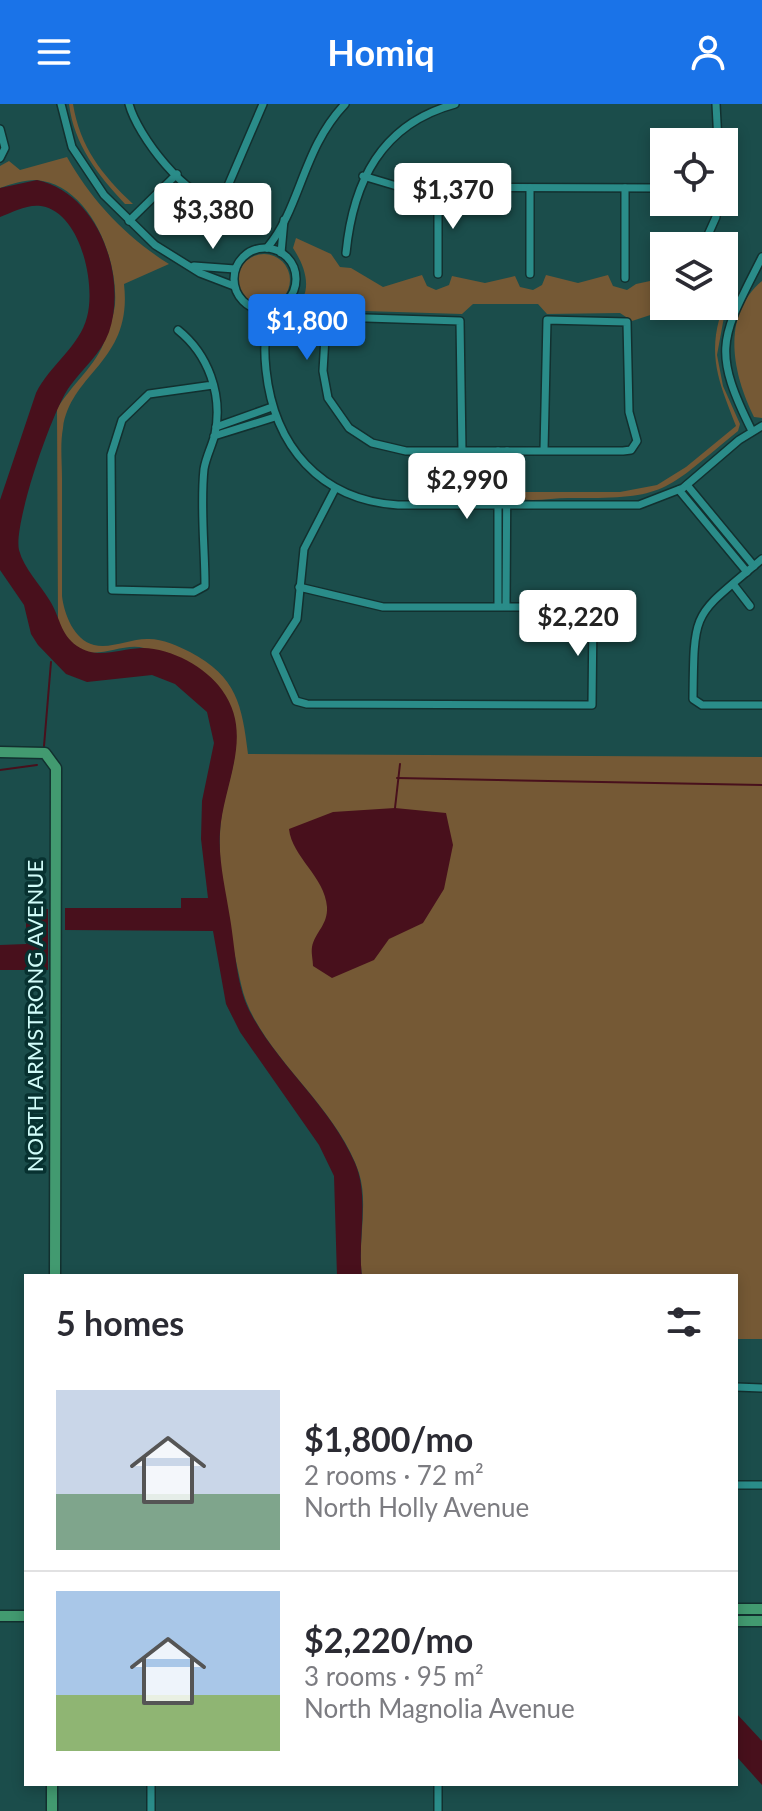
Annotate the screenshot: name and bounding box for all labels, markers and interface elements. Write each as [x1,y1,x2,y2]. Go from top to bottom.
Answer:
icon: menu [32,30,76,74]
text: Homiq [327,30,435,74]
icon: person [686,30,730,74]
map controls [650,128,738,320]
button: locate [650,128,738,216]
pin: $1,370 [388,163,518,231]
text: $1,370 [412,173,494,205]
pin: $3,380 [148,183,278,251]
text: $3,380 [172,193,254,225]
button: layers [650,232,738,320]
pin: $1,800 [242,294,372,362]
text: $1,800 [266,304,348,336]
pin: $2,990 [402,453,532,521]
text: $2,990 [426,463,508,495]
pin: $2,220 [513,590,643,658]
text: $2,220 [537,600,619,632]
street label: NORTH ARMSTRONG AVENUE [21,860,48,1172]
icon: filters [662,1300,706,1344]
text: 5 homes [56,1302,184,1343]
text: $1,800/mo [304,1418,473,1459]
icon: home [120,1422,216,1518]
text: 2 rooms · 72 m² [304,1459,484,1491]
text: North Holly Avenue [304,1491,529,1523]
text: $2,220/mo [304,1619,473,1660]
icon: home [120,1623,216,1719]
text: 3 rooms · 95 m² [304,1660,484,1692]
text: North Magnolia Avenue [304,1692,575,1724]

